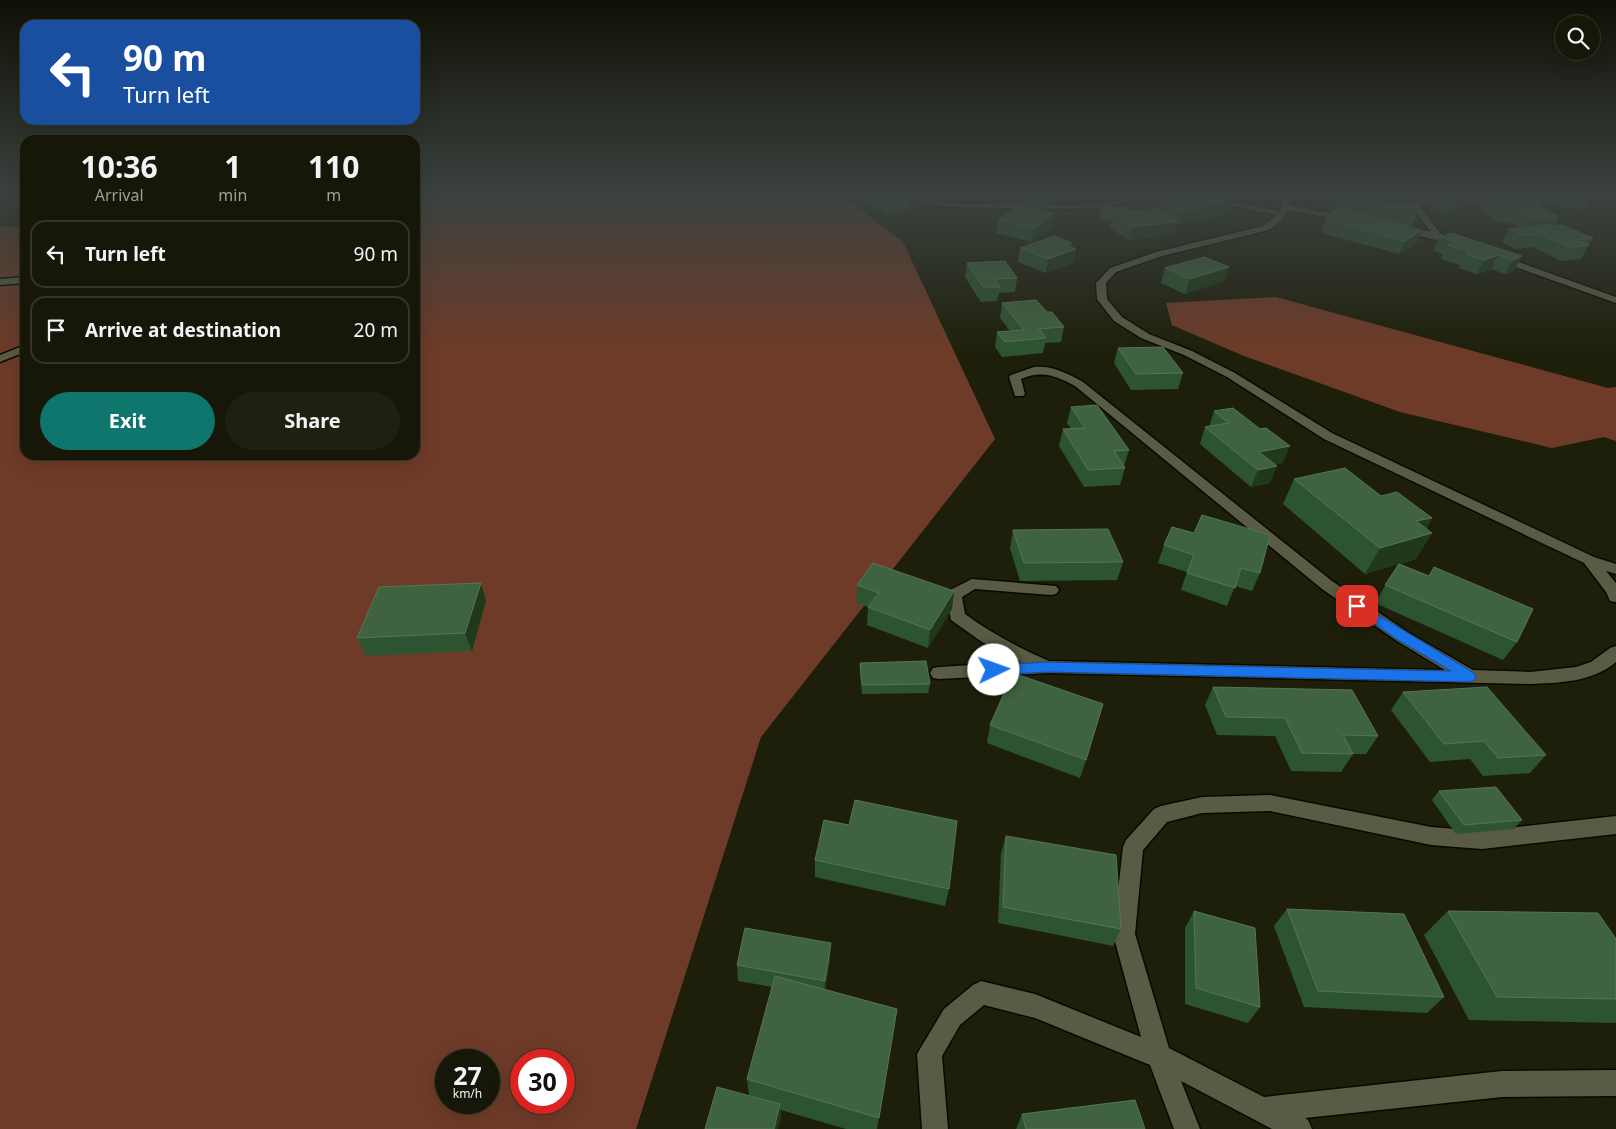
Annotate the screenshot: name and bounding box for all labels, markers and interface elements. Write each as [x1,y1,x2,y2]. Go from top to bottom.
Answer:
map controls [1555,15,1600,60]
button: search [1555,15,1600,60]
text: 90 m [123,34,206,81]
icon: left [40,40,105,105]
text: Turn left [123,79,210,109]
text: 10:36 [81,146,158,187]
text: 1 [224,146,241,187]
text: 110 [308,146,359,187]
text: Arrival [95,184,144,206]
text: min [218,184,247,206]
text: m [326,184,341,206]
icon: left [42,240,70,268]
text: Turn left [85,241,166,267]
text: 90 m [354,241,398,267]
icon: arrive [42,316,70,344]
text: Arrive at destination [85,317,281,343]
text: 20 m [354,317,398,343]
button: Exit [40,392,215,450]
button: Share [225,392,400,450]
pin [1336,585,1378,627]
icon: arrive [1343,592,1371,620]
position arrow [967,643,1019,695]
speed limit sign: 30 [510,1049,575,1114]
text: 27 [453,1058,482,1092]
text: km/h [453,1085,482,1102]

